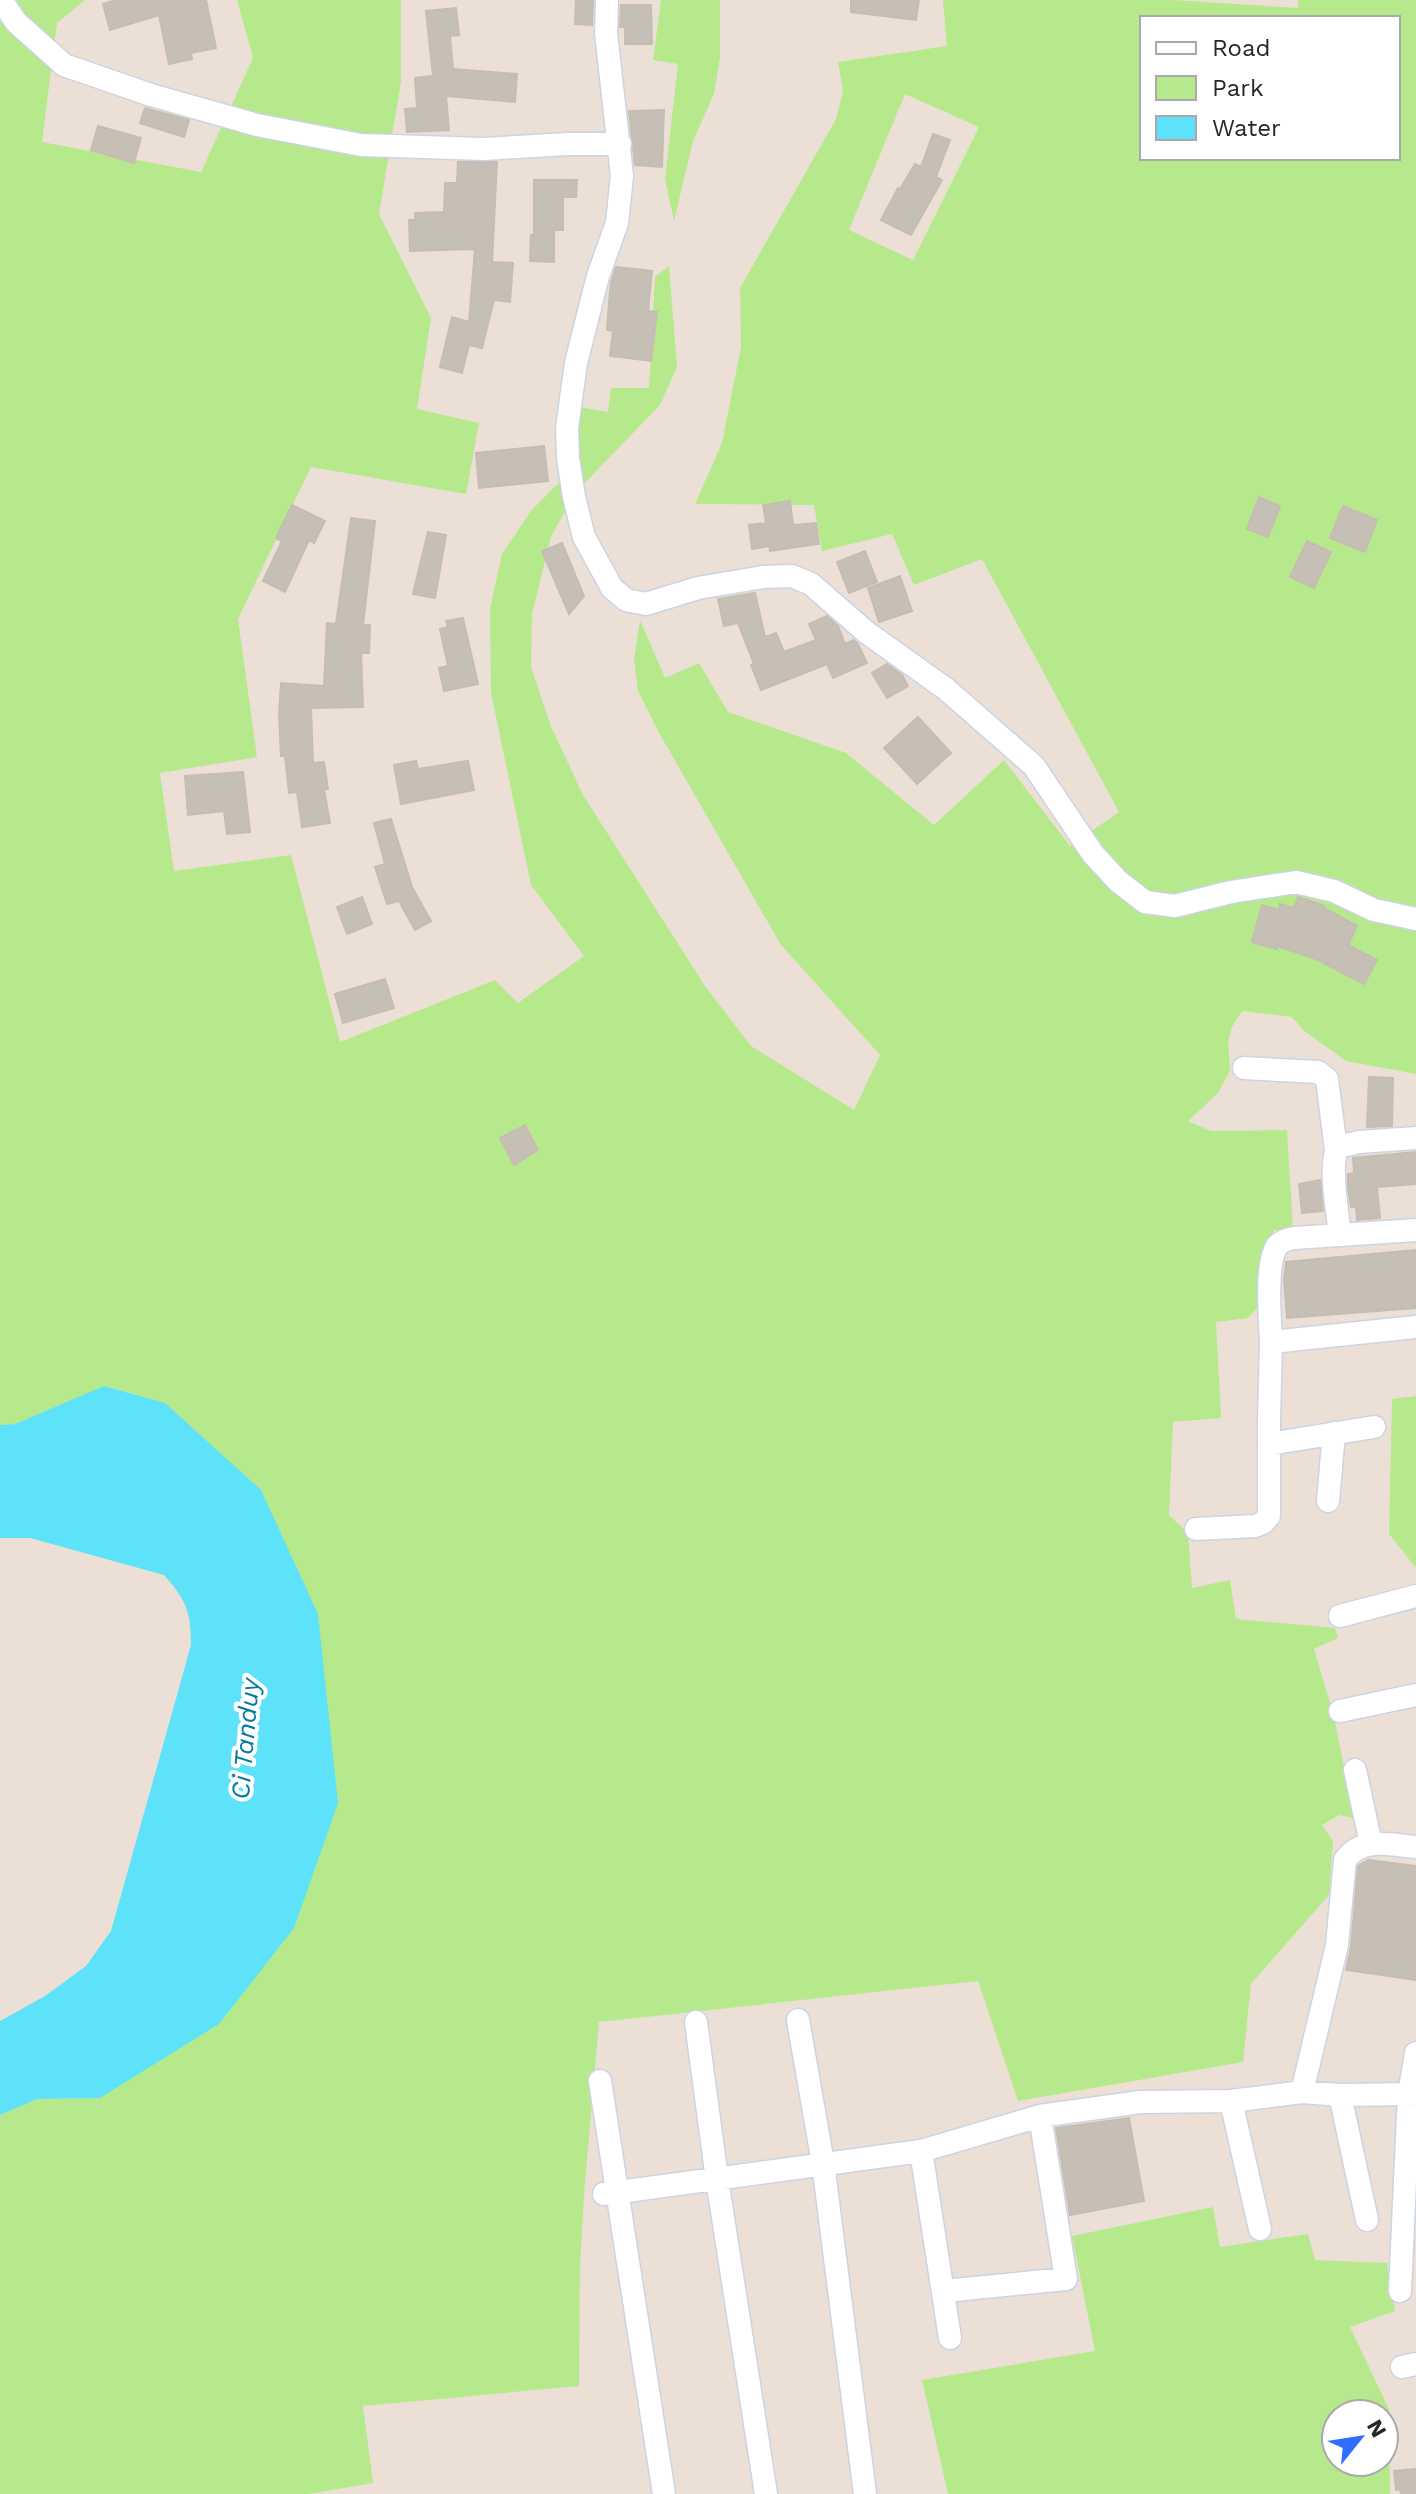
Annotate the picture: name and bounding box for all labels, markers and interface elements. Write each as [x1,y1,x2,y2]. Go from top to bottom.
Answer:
legend [1140,16,1400,160]
text: Road [1212,34,1271,62]
text: Park [1212,74,1264,102]
text: Water [1212,114,1281,142]
water label: Ci Tanduy [225,1675,265,1801]
north arrow [1320,2398,1400,2478]
text: N [1362,2415,1392,2442]

